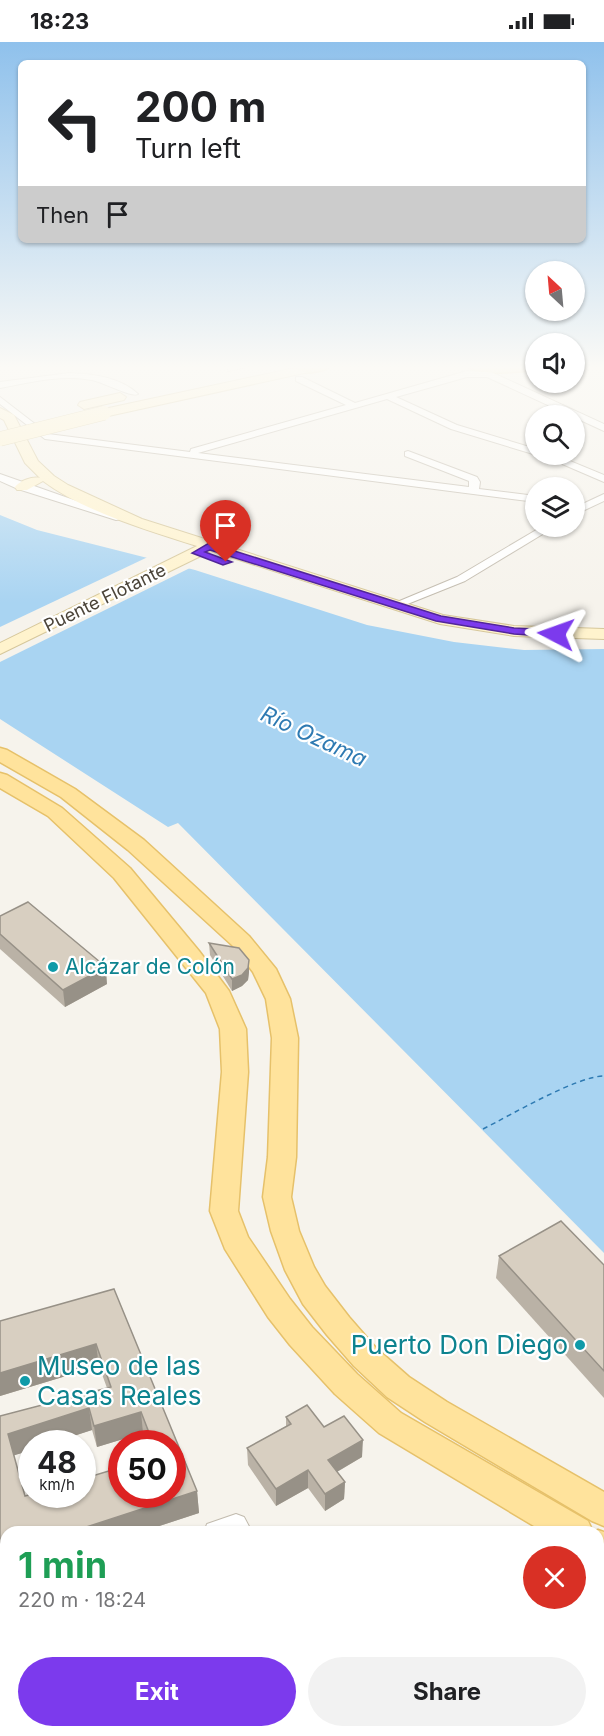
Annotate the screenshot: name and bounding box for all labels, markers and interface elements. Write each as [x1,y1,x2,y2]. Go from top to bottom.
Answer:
text: 18:23 [30,8,89,34]
text: 200 m [135,81,266,132]
icon: left [36,84,114,162]
text: Turn left [135,132,241,165]
icon: arrive [101,198,134,231]
text: Then [36,202,89,228]
north arrow [525,261,585,321]
map controls [525,261,585,537]
button: sound [525,333,585,393]
button: search [525,405,585,465]
button: layers [525,477,585,537]
pin [200,500,251,562]
icon: arrive [209,509,242,542]
street label: Puente Flotante [40,559,169,636]
position arrow [524,602,588,666]
water label: Río Ozama [257,700,371,772]
place label: Alcázar de Colón [65,954,235,979]
marker: Alcázar de Colón [46,960,60,974]
place label: Puerto Don Diego [351,1329,568,1360]
marker: Puerto Don Diego [573,1338,587,1352]
place label: Museo de las Casas Reales [37,1350,202,1411]
marker: Museo de las Casas Reales [18,1374,32,1388]
speed limit sign: 50 [108,1430,186,1508]
text: 48 [37,1444,77,1480]
text: km/h [39,1475,75,1494]
text: 1 min [18,1543,107,1587]
button: close [523,1546,586,1609]
text: 220 m · 18:24 [18,1588,146,1612]
button: Exit [18,1657,296,1726]
button: Share [308,1657,586,1726]

